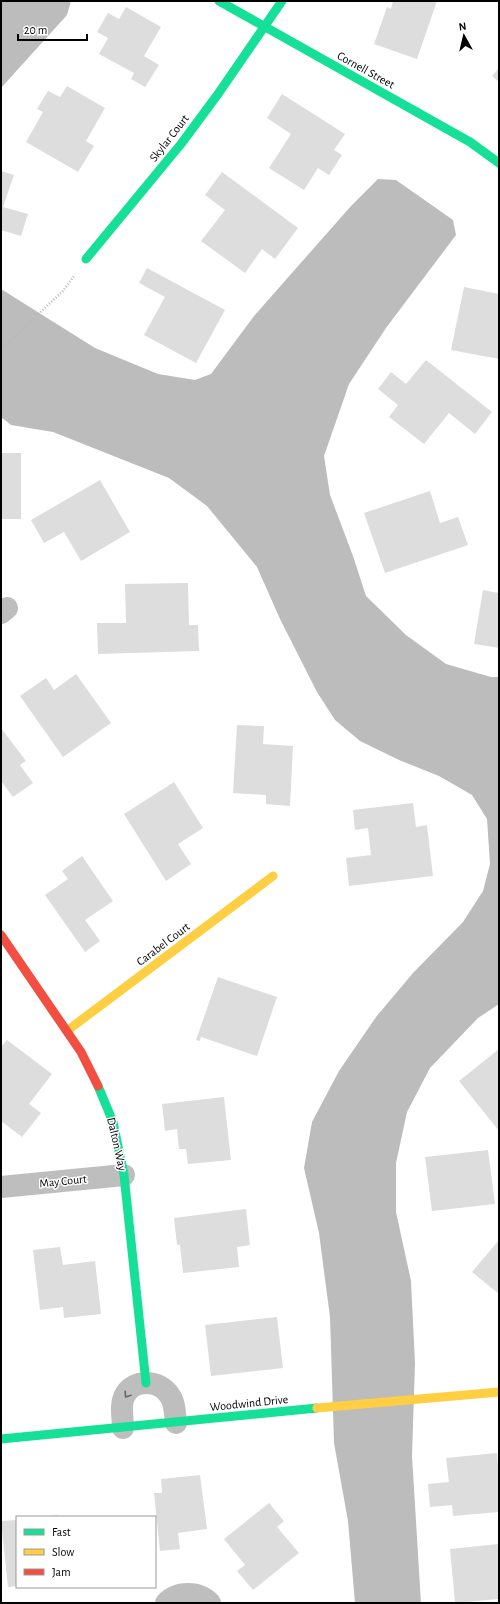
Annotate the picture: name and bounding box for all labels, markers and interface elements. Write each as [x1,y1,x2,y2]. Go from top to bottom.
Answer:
scale bar [18,16,87,42]
north arrow [444,16,484,56]
text: N [458,21,467,33]
text: 20 m [24,24,47,36]
street label: Cornell Street [335,49,397,91]
street label: Skylar Court [147,112,192,164]
street label: Carabel Court [134,920,192,968]
street label: Dalton Way [104,1116,129,1172]
street label: May Court [39,1173,87,1190]
one-way arrow [125,1390,132,1397]
street label: Woodwind Drive [209,1393,289,1413]
legend [16,1516,156,1588]
text: Fast [52,1526,71,1538]
text: Slow [52,1546,74,1558]
text: Jam [52,1566,71,1578]

